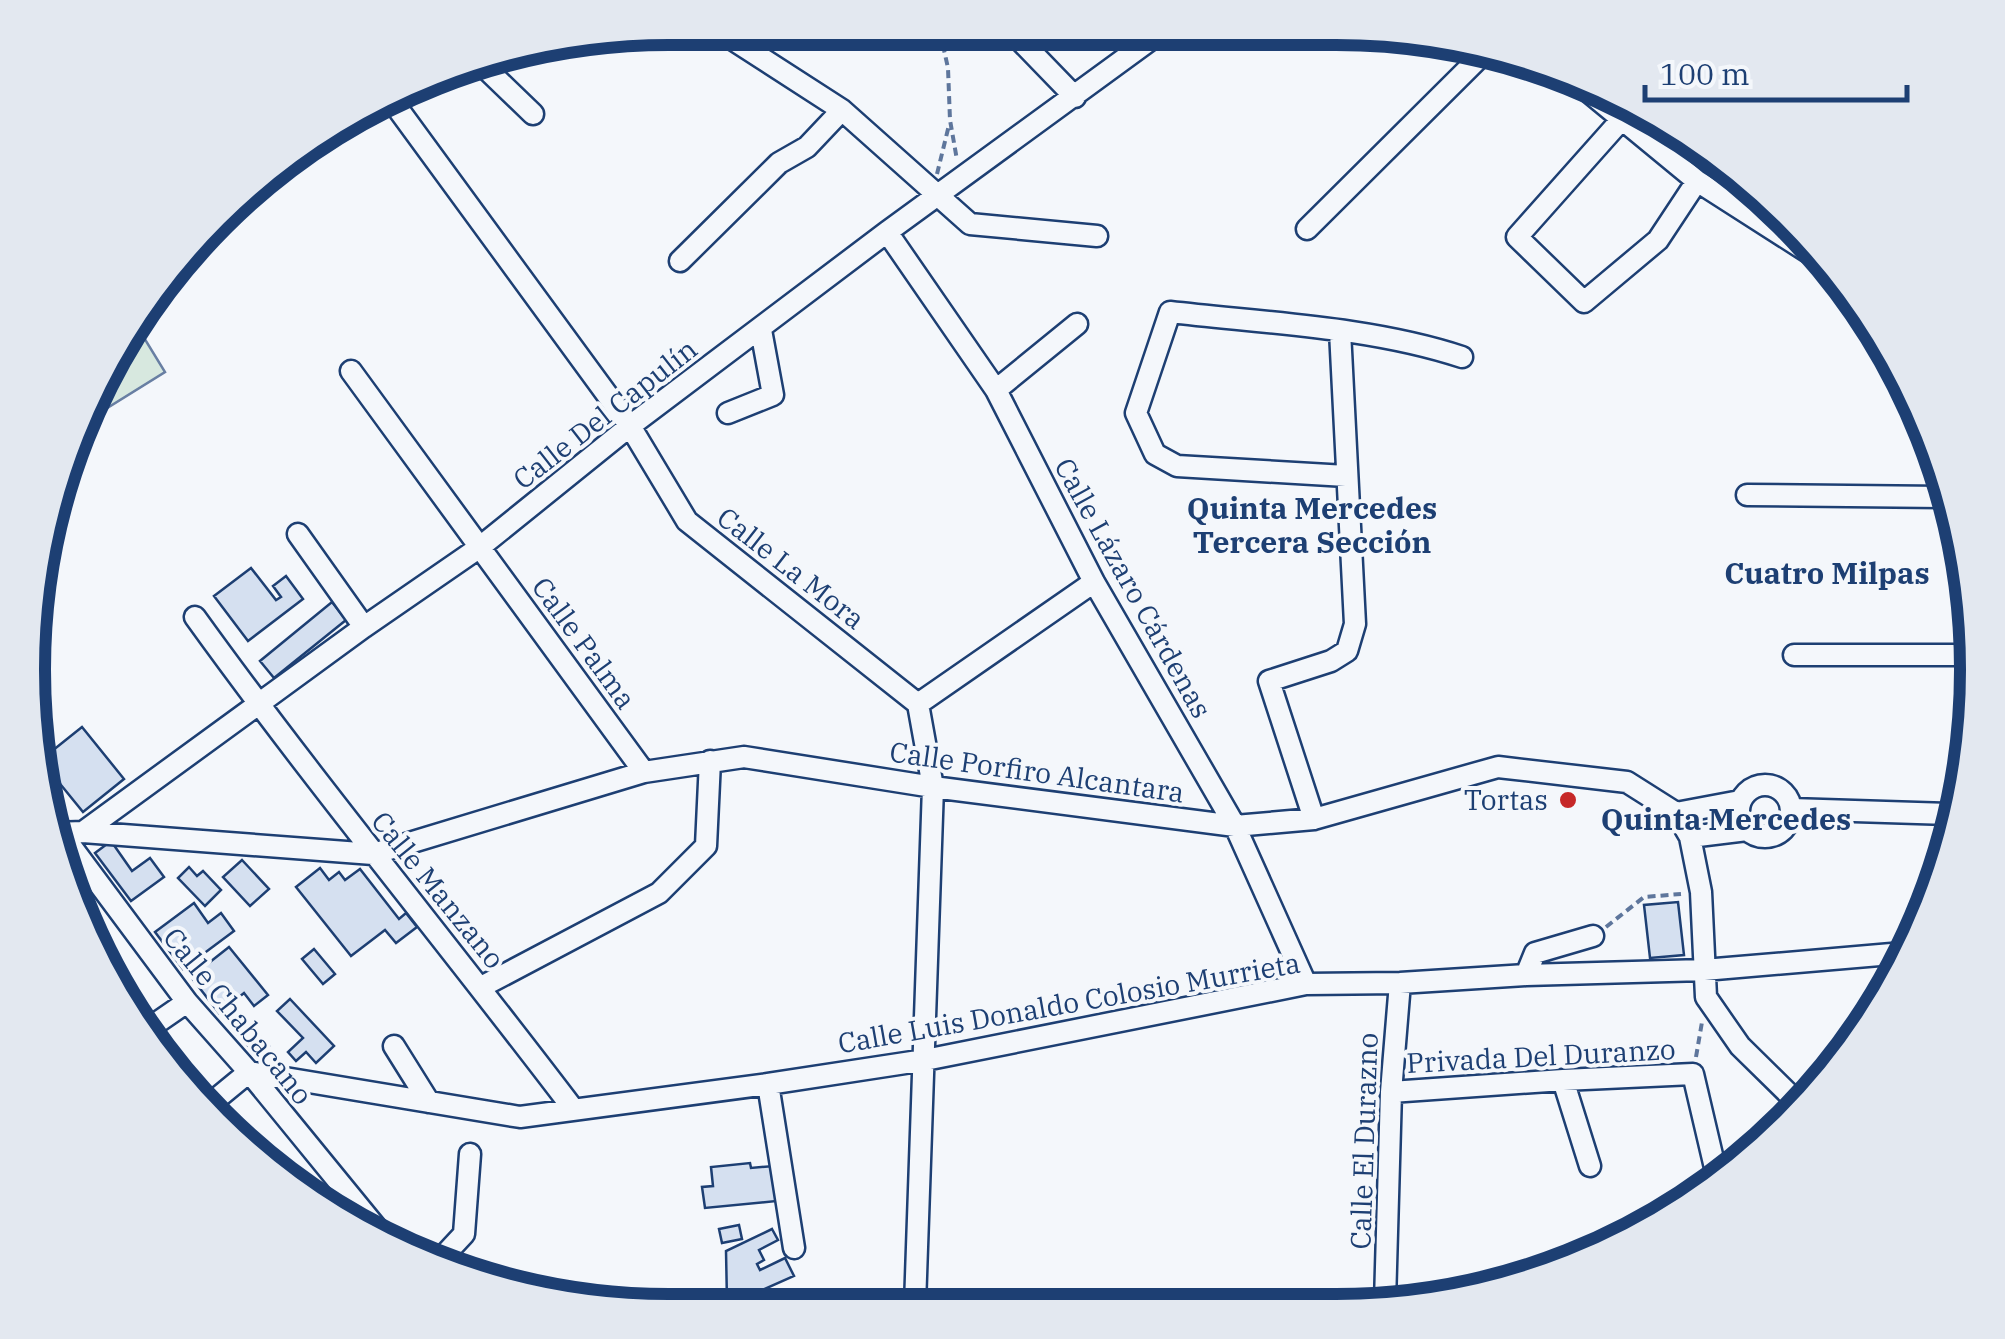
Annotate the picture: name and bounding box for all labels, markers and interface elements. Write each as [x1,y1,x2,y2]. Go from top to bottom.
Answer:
scale bar [1645,40,1908,102]
text: 100 m [1660,54,1750,93]
street label: Calle Del Capulín [505,330,704,497]
street label: Calle Lázaro Cárdenas [1046,451,1220,724]
district label: Quinta Mercedes Tercera Sección [1187,488,1437,561]
street label: Calle La Mora [710,498,873,637]
district label: Cuatro Milpas [1724,553,1930,592]
street label: Calle Palma [524,569,645,716]
street label: Calle Porfiro Alcantara [887,733,1187,811]
place label: Tortas [1464,781,1548,818]
marker: Tortas [1557,789,1579,811]
district label: Quinta Mercedes [1601,799,1851,838]
street label: Calle Manzano [364,803,513,976]
street label: Calle Chabacano [155,919,321,1112]
street label: Calle Luis Donaldo Colosio Murrieta [835,944,1303,1061]
street label: Privada Del Duranzo [1406,1030,1676,1081]
street label: Calle El Durazno [1341,1032,1386,1250]

